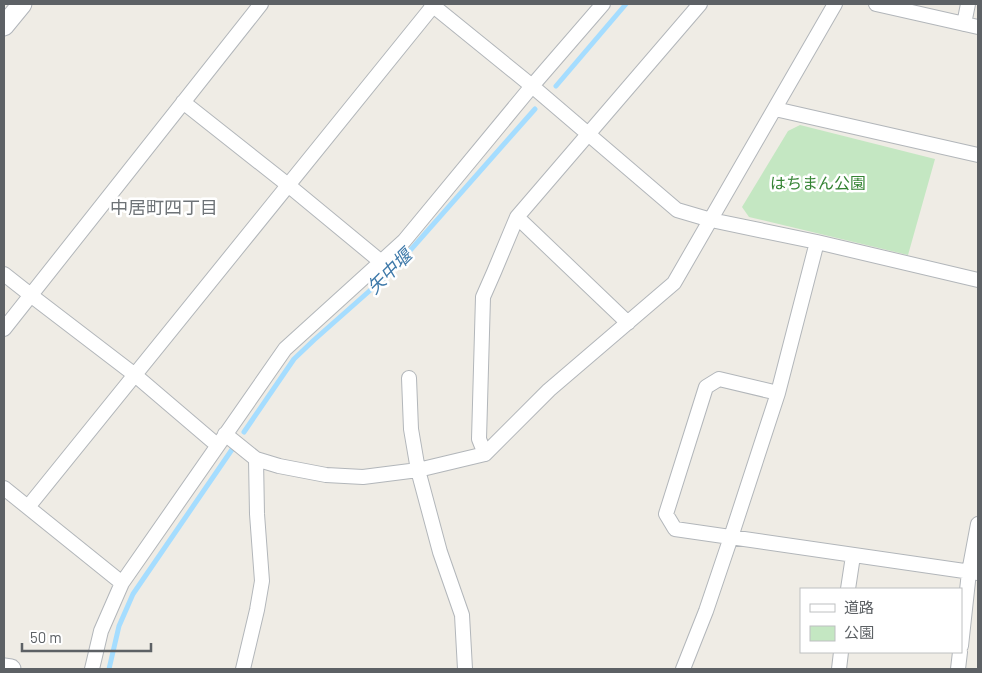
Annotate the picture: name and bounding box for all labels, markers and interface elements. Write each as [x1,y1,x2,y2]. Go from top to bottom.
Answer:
park label: はちまん公園 [770,173,866,192]
district label: 中居町四丁目 [110,196,218,218]
water label: 矢中堰 [362,242,418,298]
legend [800,588,962,653]
text: 道路 [844,598,874,616]
scale bar [22,620,151,652]
text: 公園 [844,623,874,641]
text: 50 m [30,628,62,646]

